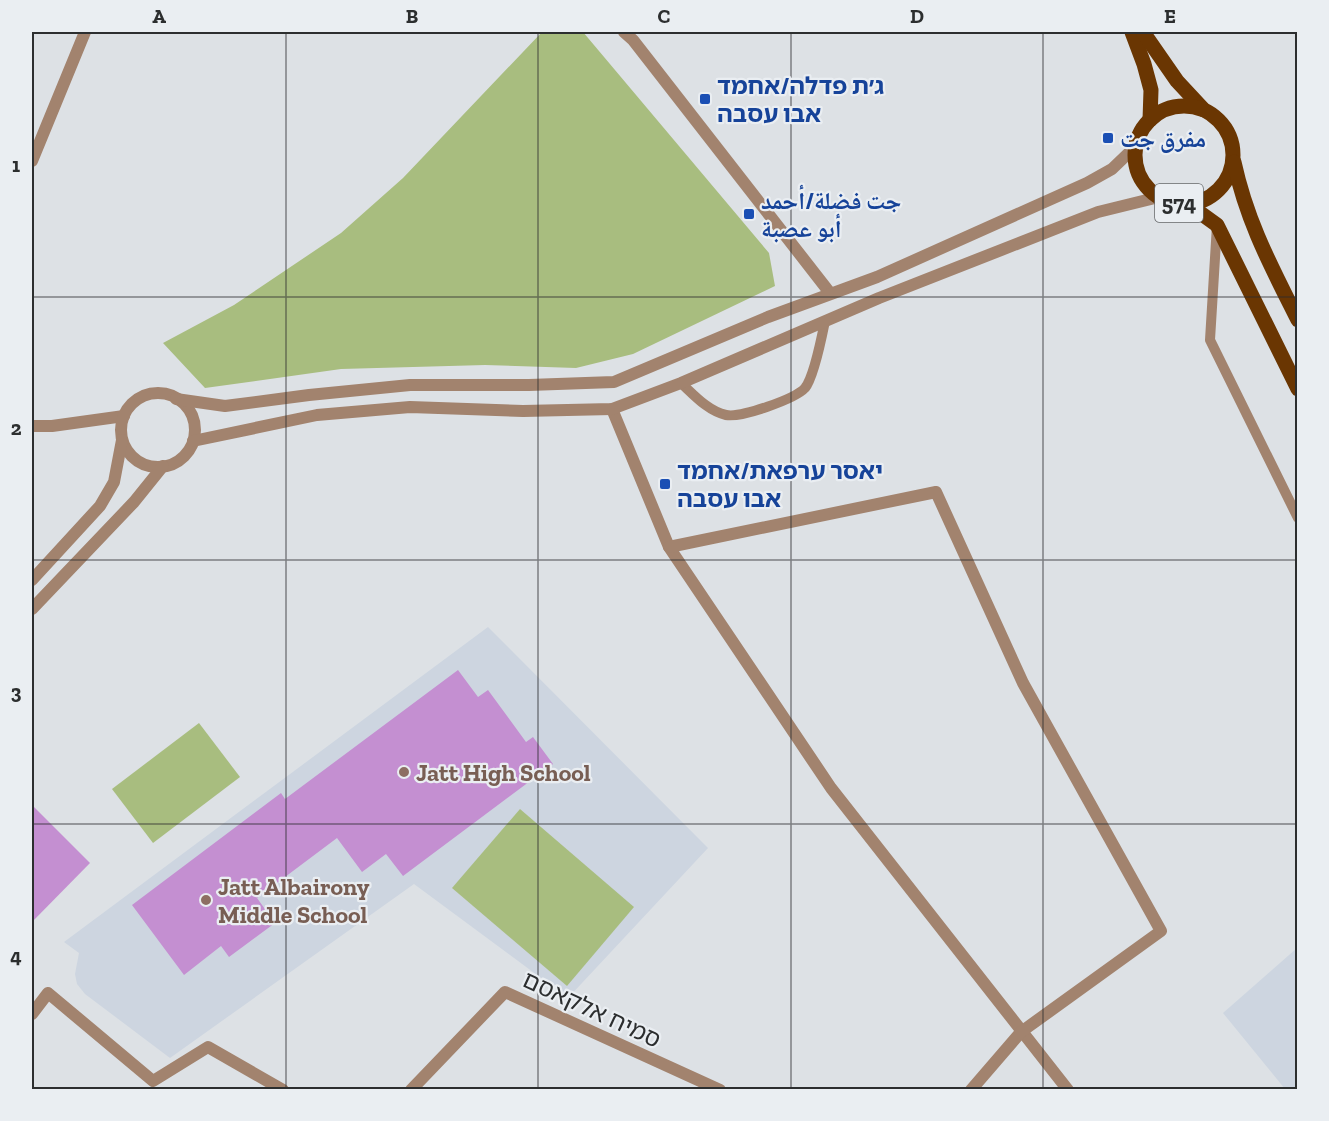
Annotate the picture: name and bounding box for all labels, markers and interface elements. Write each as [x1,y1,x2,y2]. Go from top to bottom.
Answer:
text: A [152,4,166,28]
text: B [406,4,418,28]
text: C [658,4,671,28]
text: D [910,4,924,28]
text: E [1164,4,1176,28]
place label: ג׳ת פדלה/אחמד אבו עסבה [717,71,884,128]
marker: ג׳ת פדלה/אחמד אבו עסבה [698,92,712,106]
place label: مفرق جت [1120,124,1206,153]
marker: مفرق جت [1101,131,1115,145]
text: 1 [12,153,20,177]
place label: جت فضلة/أحمد أبو عصبة [761,184,901,243]
road number: 574 [1155,184,1203,222]
marker: جت فضلة/أحمد أبو عصبة [742,207,756,221]
text: 2 [11,416,22,440]
place label: יאסר ערפאת/אחמד אבו עסבה [677,456,883,513]
marker: יאסר ערפאת/אחמד אבו עסבה [658,477,672,491]
text: 3 [11,680,22,704]
place label: Jatt High School [416,758,591,787]
marker: Jatt High School [397,765,411,779]
place label: Jatt Albairony Middle School [218,872,370,929]
marker: Jatt Albairony Middle School [199,893,213,907]
text: 4 [10,944,22,968]
street label: סמיח אלקאסם [518,964,666,1054]

